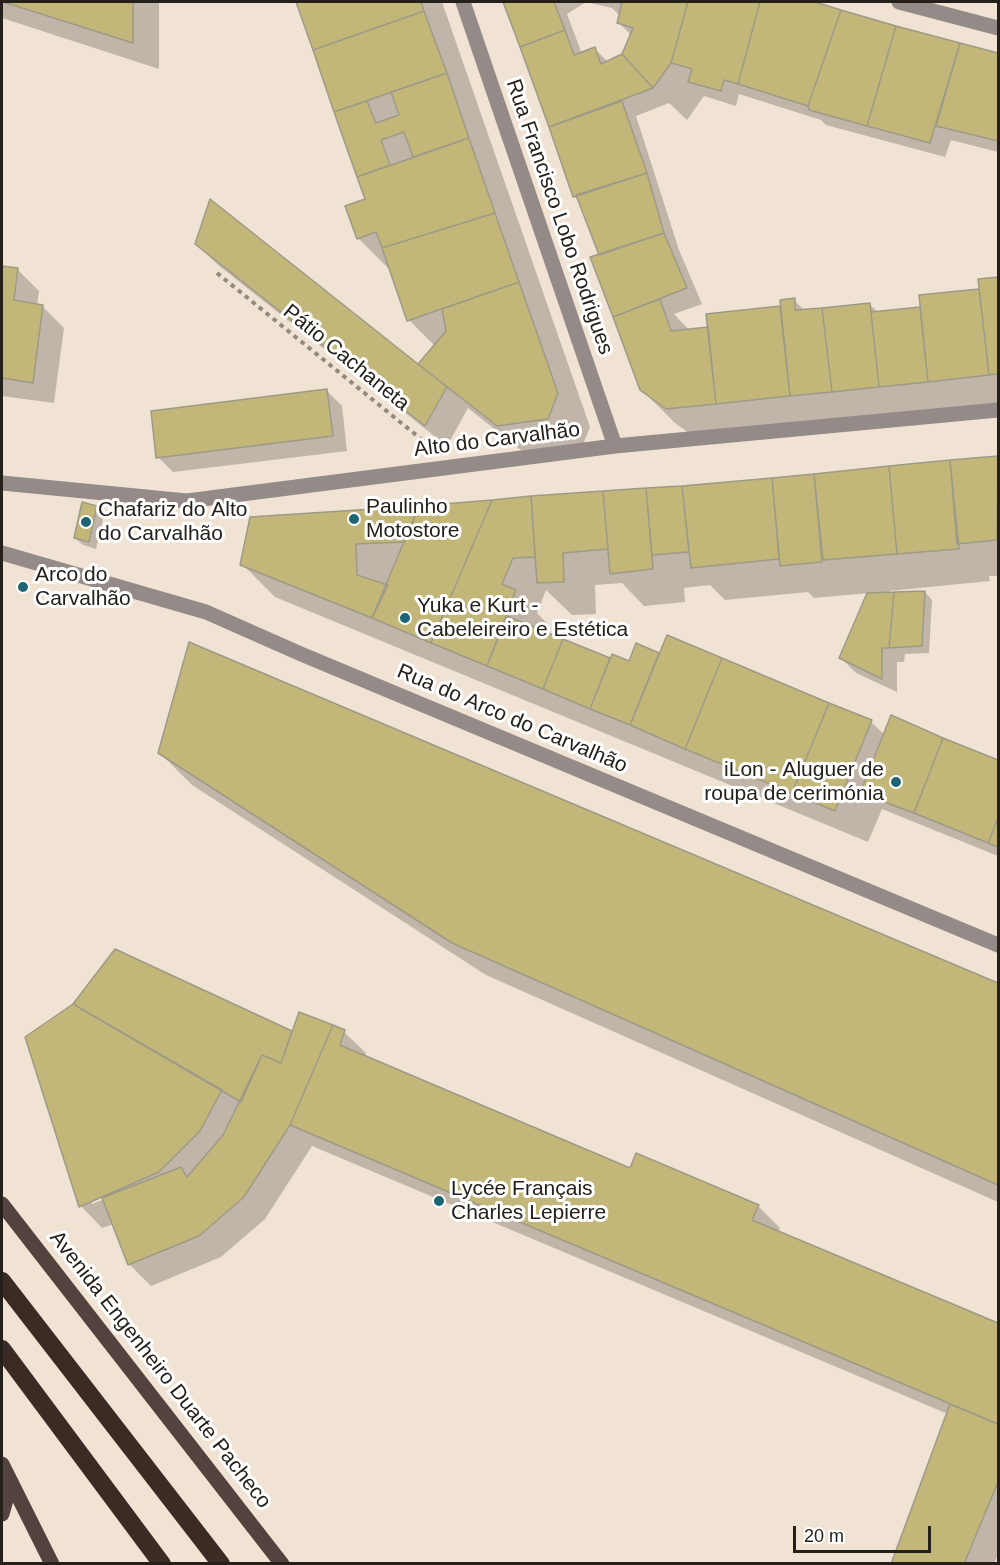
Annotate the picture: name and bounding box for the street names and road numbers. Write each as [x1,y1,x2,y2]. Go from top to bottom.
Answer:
street label: Rua Francisco Lobo Rodrigues [500,76,618,358]
street label: Pátio Cachaneta [278,299,414,417]
street label: Alto do Carvalhão [413,417,581,463]
street label: Rua do Arco do Carvalhão [393,659,631,779]
street label: Avenida Engenheiro Duarte Pacheco [44,1226,276,1514]

